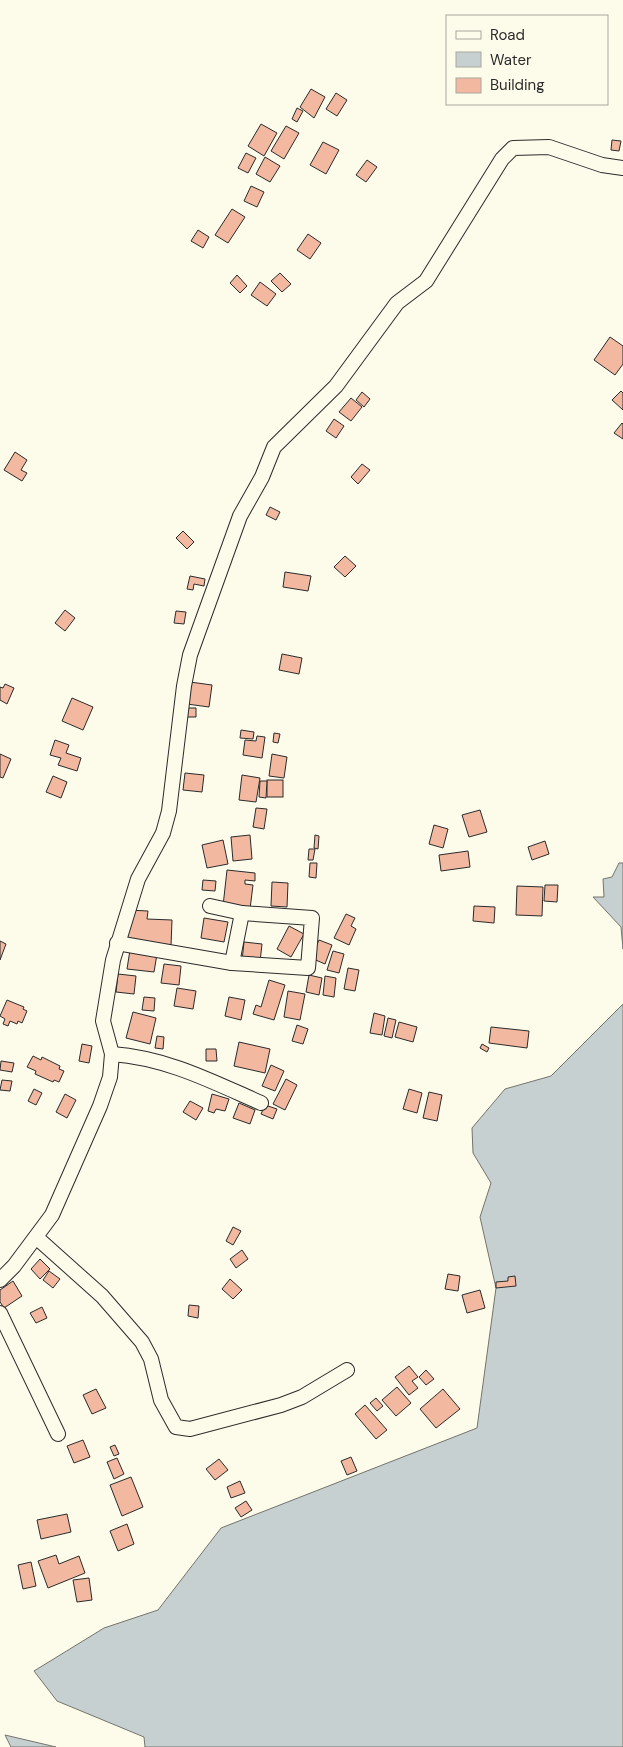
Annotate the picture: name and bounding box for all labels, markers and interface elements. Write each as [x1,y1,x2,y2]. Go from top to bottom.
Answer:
legend [446,15,608,105]
text: Road [490,25,525,45]
text: Water [490,50,532,70]
text: Building [490,75,545,95]

